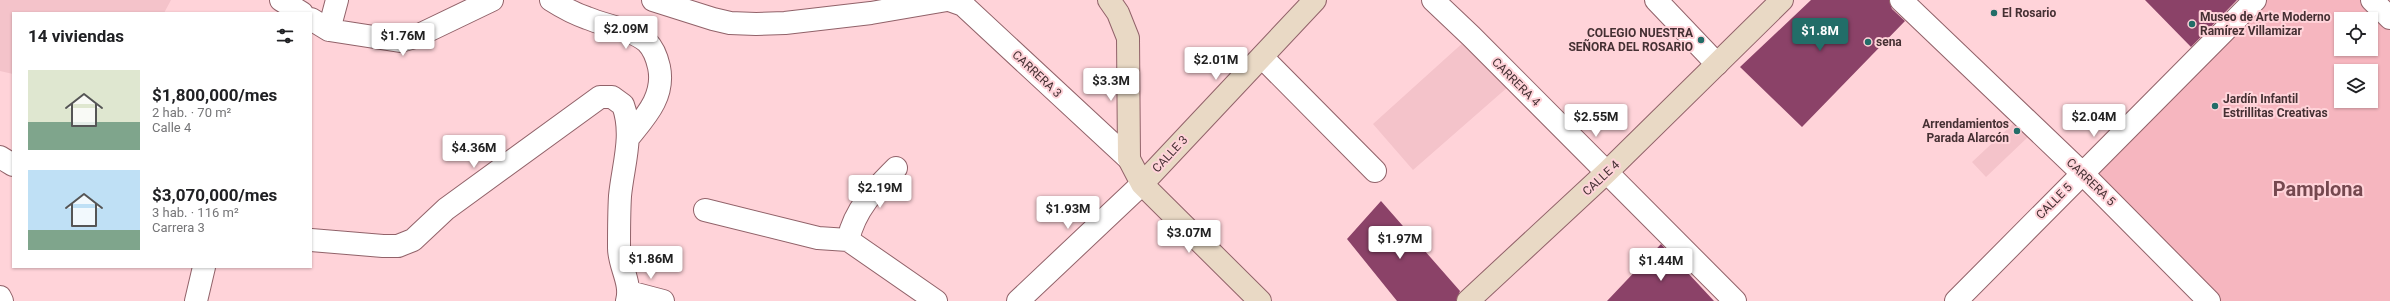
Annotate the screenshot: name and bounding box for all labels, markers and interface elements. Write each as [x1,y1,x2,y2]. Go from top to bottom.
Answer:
place label: El Rosario [2002,6,2057,20]
marker: El Rosario [1989,8,1999,18]
place label: Museo de Arte Moderno Ramírez Villamizar [2200,10,2331,38]
map controls [2334,12,2378,108]
button: locate [2334,12,2378,56]
pin: $2.09M [593,16,659,50]
pin: $1.8M [1792,18,1848,52]
marker: Museo de Arte Moderno Ramírez Villamizar [2187,19,2197,29]
text: $2.09M [604,21,649,36]
pin: $1.76M [370,23,436,57]
text: $1.8M [1801,23,1839,38]
icon: filters [274,25,296,47]
text: 14 viviendas [28,26,124,46]
place label: COLEGIO NUESTRA SEÑORA DEL ROSARIO [1568,26,1694,54]
text: $1.76M [381,28,426,43]
marker: COLEGIO NUESTRA SEÑORA DEL ROSARIO [1696,35,1706,45]
place label: sena [1876,35,1902,49]
marker: sena [1863,37,1873,47]
pin: $2.01M [1183,47,1249,81]
street label: CARRERA 3 [1009,48,1065,100]
text: $2.01M [1194,52,1239,67]
street label: CARRERA 4 [1489,55,1543,109]
button: layers [2334,64,2378,108]
pin: $3.3M [1083,68,1139,102]
text: $3.3M [1092,73,1130,88]
text: $1,800,000/mes [152,85,277,105]
icon: home [60,86,108,134]
place label: Jardín Infantil Estrillitas Creativas [2223,92,2328,120]
marker: Jardín Infantil Estrillitas Creativas [2210,101,2220,111]
pin: $2.55M [1563,104,1629,138]
pin: $2.04M [2061,104,2127,138]
text: 2 hab. · 70 m² [152,105,231,120]
text: $2.55M [1574,109,1619,124]
text: $2.04M [2072,109,2117,124]
place label: Arrendamientos Parada Alarcón [1922,117,2009,145]
text: Calle 4 [152,120,191,135]
marker: Arrendamientos Parada Alarcón [2012,126,2022,136]
street label: CALLE 3 [1149,133,1191,175]
pin: $4.36M [441,135,507,169]
text: $4.36M [452,140,497,155]
street label: CARRERA 5 [2064,155,2118,209]
street label: CALLE 4 [1580,157,1622,199]
pin: $2.19M [847,175,913,209]
district label: Pamplona [2273,177,2364,201]
text: $2.19M [858,180,903,195]
street label: CALLE 5 [2033,180,2075,222]
text: $3,070,000/mes [152,185,277,205]
icon: home [60,186,108,234]
pin: $1.93M [1035,196,1101,230]
text: $1.93M [1046,201,1091,216]
text: 3 hab. · 116 m² [152,205,239,220]
text: Carrera 3 [152,220,205,235]
pin: $3.07M [1156,220,1222,254]
text: $3.07M [1167,225,1212,240]
pin: $1.97M [1367,226,1433,260]
text: $1.97M [1378,231,1423,246]
pin: $1.86M [618,246,684,280]
pin: $1.44M [1628,248,1694,282]
text: $1.86M [629,251,674,266]
text: $1.44M [1639,253,1684,268]

